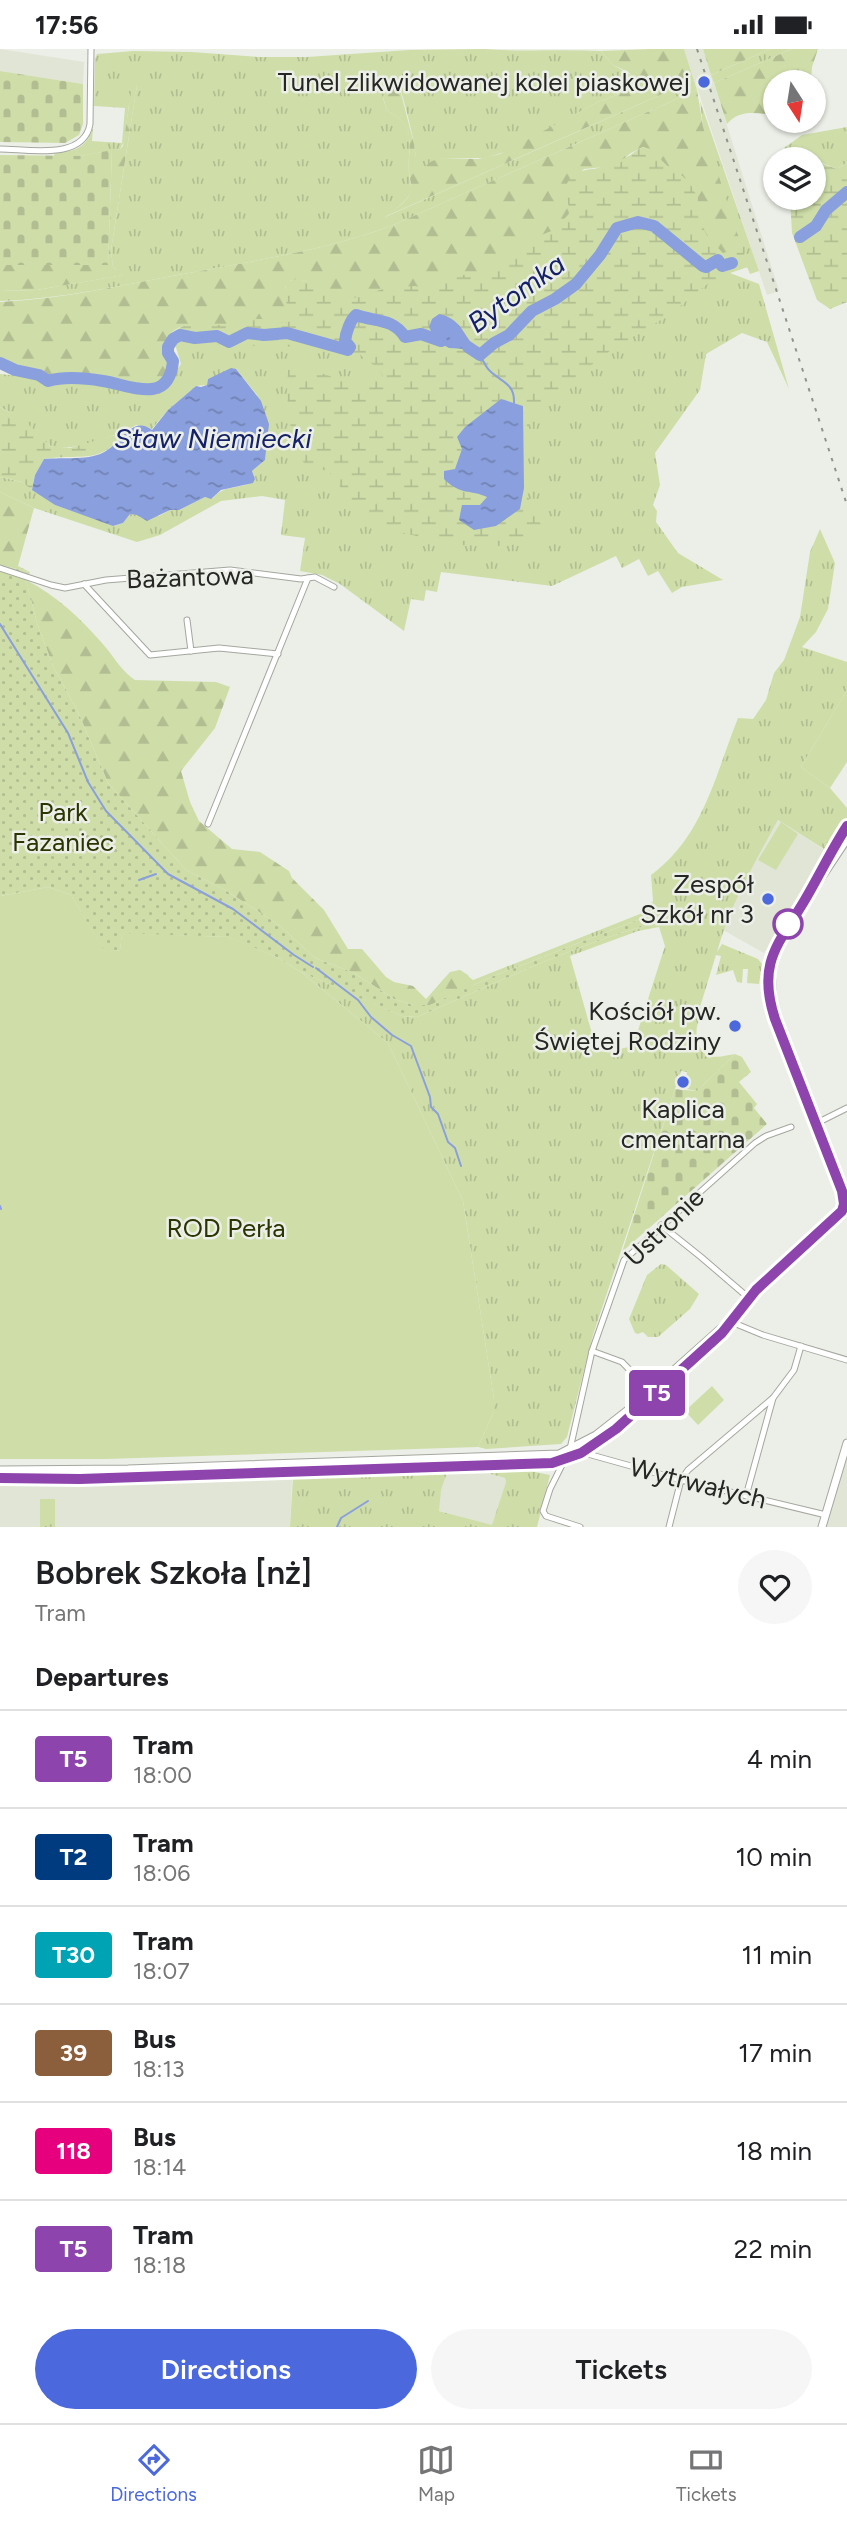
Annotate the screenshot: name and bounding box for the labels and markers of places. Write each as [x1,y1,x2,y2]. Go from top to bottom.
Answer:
place label: Tunel zlikwidowanej kolei piaskowej [278,66,690,98]
marker: Tunel zlikwidowanej kolei piaskowej [696,74,712,90]
place label: Zespół Szkół nr 3 [640,868,754,930]
marker: Zespół Szkół nr 3 [760,891,776,907]
unlabelled marker [773,909,803,939]
place label: Kościół pw. Świętej Rodziny [534,995,721,1057]
marker: Kościół pw. Świętej Rodziny [727,1018,743,1034]
marker: Kaplica cmentarna [675,1074,691,1090]
place label: Kaplica cmentarna [621,1093,745,1155]

